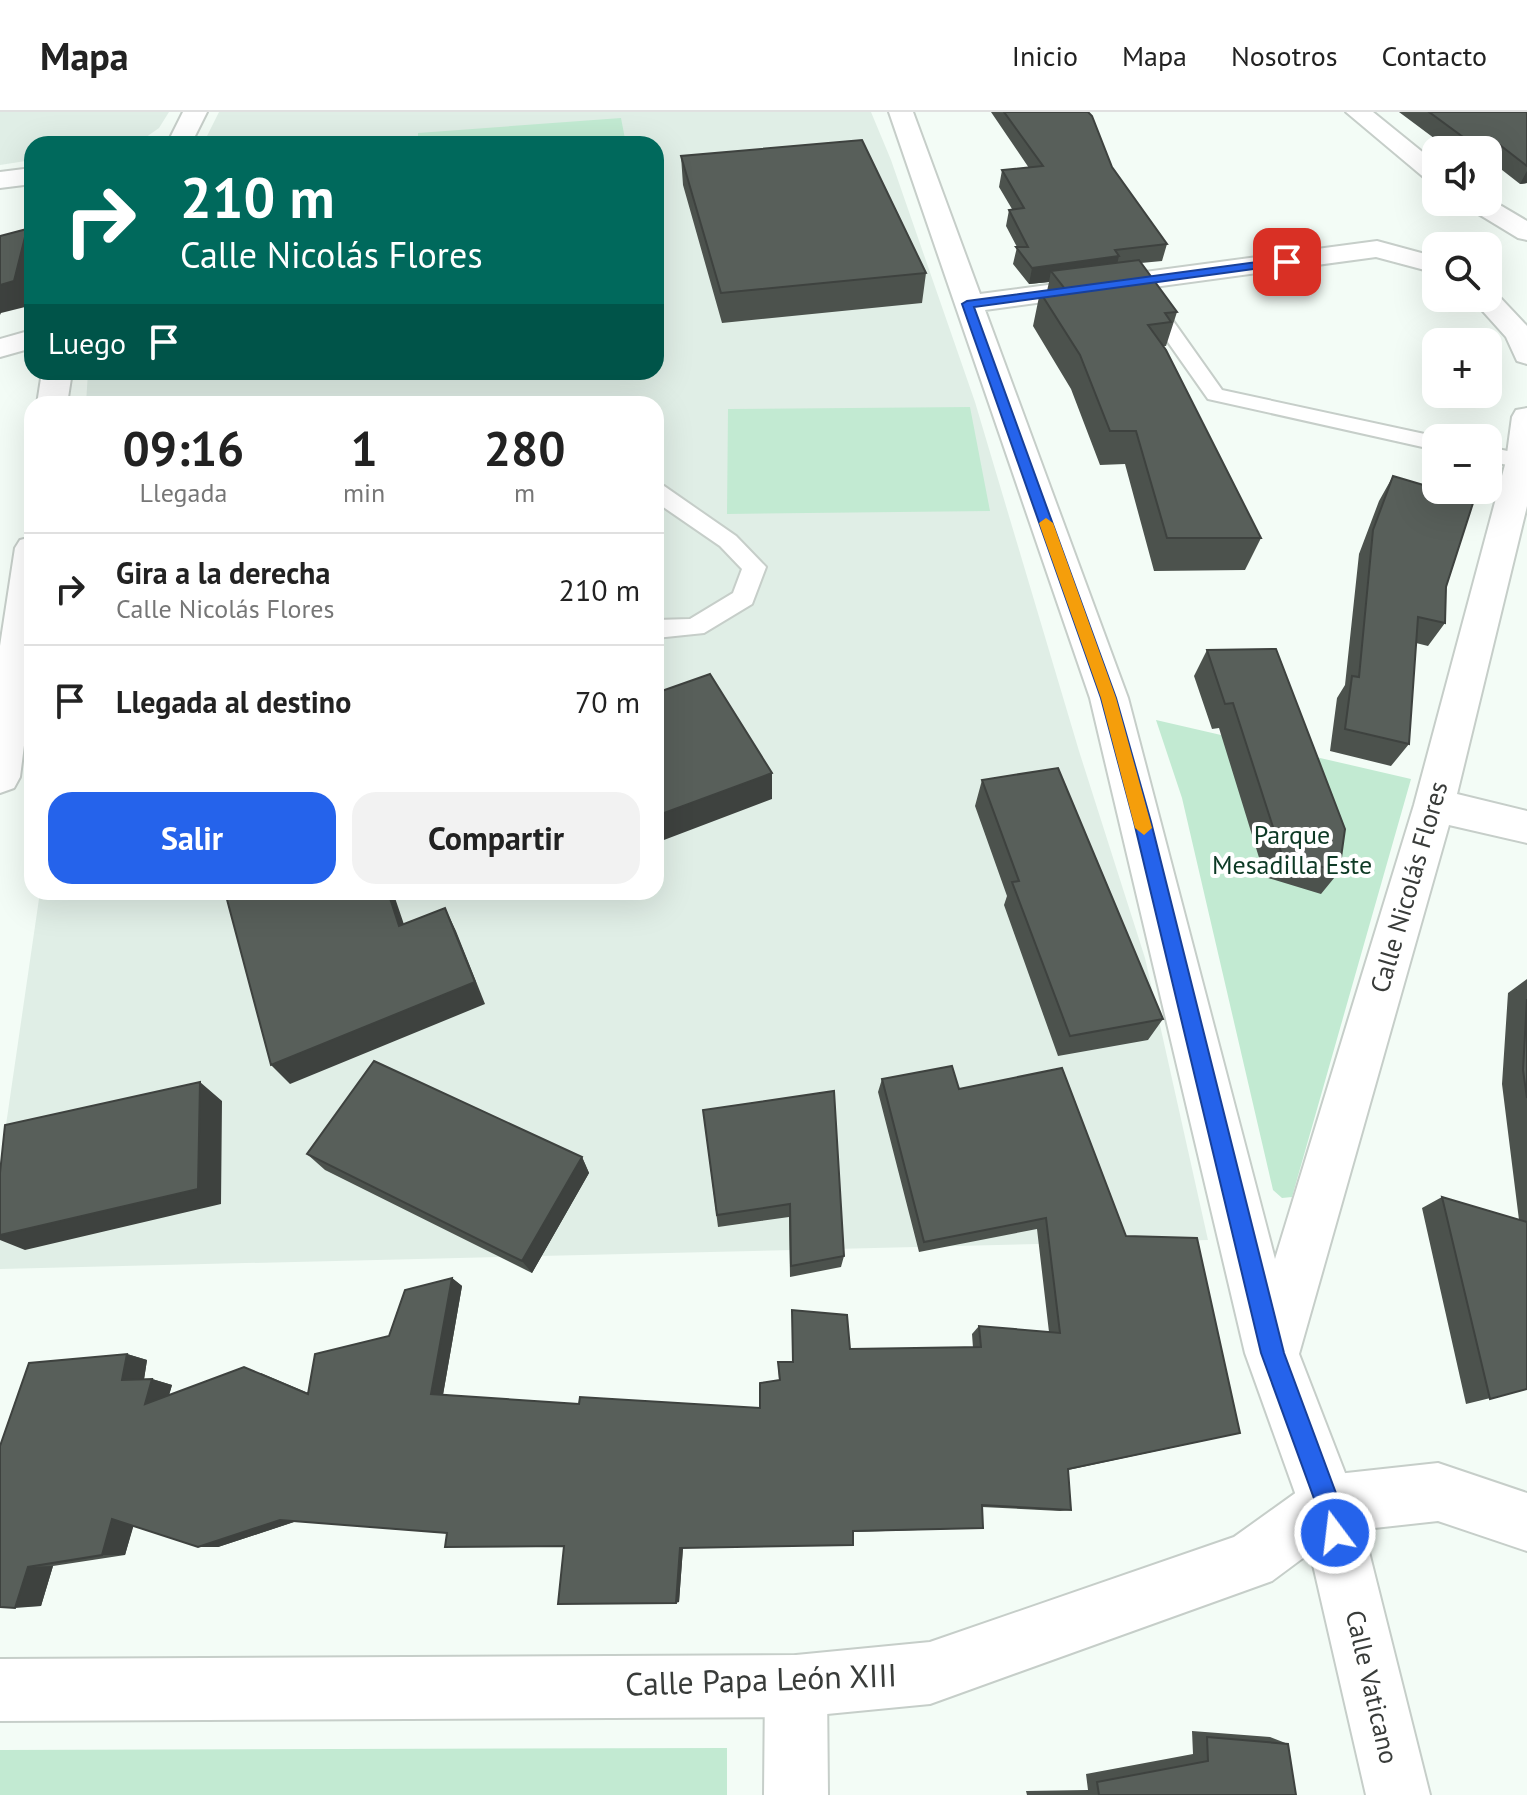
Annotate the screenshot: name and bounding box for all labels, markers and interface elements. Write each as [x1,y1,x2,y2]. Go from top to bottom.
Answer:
text: Mapa [40,31,129,80]
text: Inicio [1012,37,1078,74]
text: Mapa [1122,37,1187,74]
text: Nosotros [1231,37,1337,74]
text: Contacto [1381,37,1487,74]
map controls [1422,136,1502,504]
button: sound [1422,136,1502,216]
text: 210 m [180,161,335,233]
icon: right [48,168,152,272]
pin [1253,228,1321,296]
text: Calle Nicolás Flores [180,231,483,278]
button: search [1422,232,1502,312]
icon: arrive [1265,240,1309,284]
icon: arrive [142,320,186,364]
text: Luego [48,323,126,362]
button: + [1422,328,1502,408]
text: 09:16 [123,417,244,479]
text: 1 [350,417,378,479]
text: 280 [484,417,565,479]
button: − [1422,424,1502,504]
text: Llegada [140,476,227,509]
text: min [343,476,385,509]
text: m [514,476,535,509]
text: Gira a la derecha [116,553,330,592]
icon: right [48,567,92,611]
text: 210 m [559,570,640,609]
text: Calle Nicolás Flores [116,592,335,625]
icon: arrive [48,679,92,723]
text: Llegada al destino [116,682,351,721]
text: 70 m [575,682,640,721]
street label: Calle Nicolás Flores [1363,777,1454,996]
button: Salir [48,792,336,884]
button: Compartir [352,792,640,884]
park label: Parque Mesadilla Este [1212,818,1372,881]
position arrow [1293,1491,1377,1575]
street label: Calle Vaticano [1339,1607,1406,1767]
street label: Calle Papa León XIII [624,1653,898,1705]

